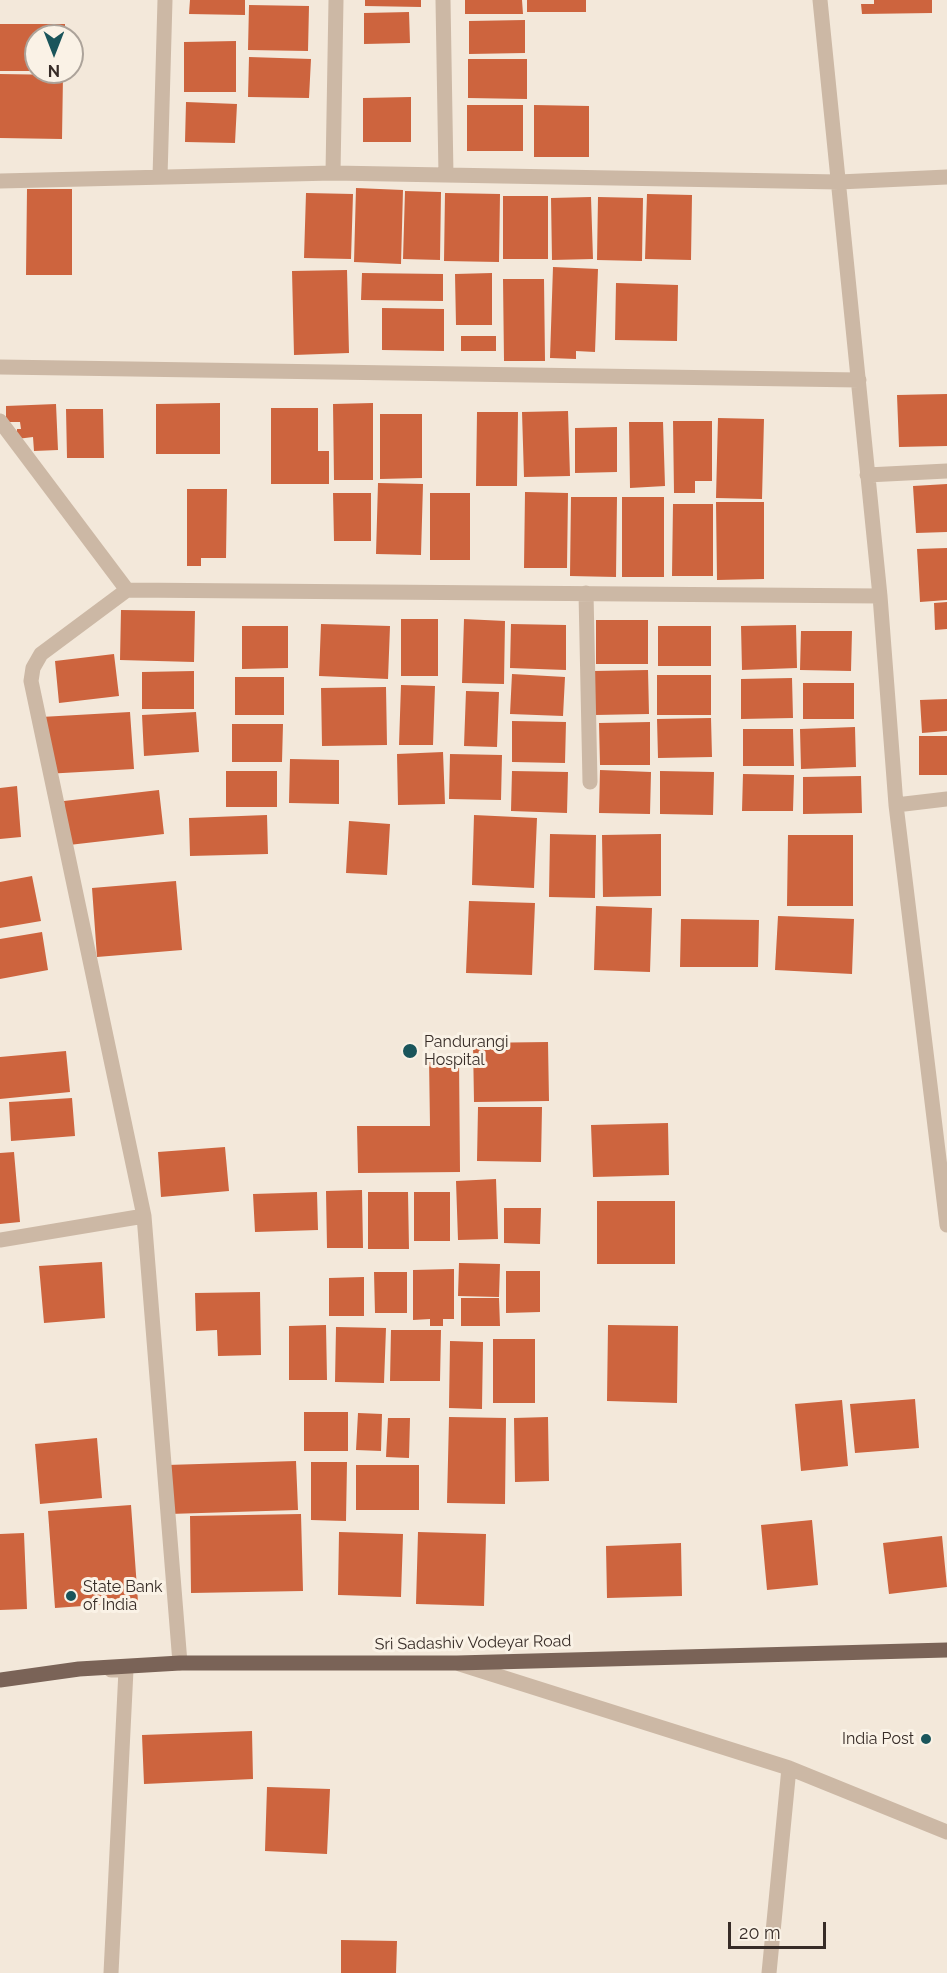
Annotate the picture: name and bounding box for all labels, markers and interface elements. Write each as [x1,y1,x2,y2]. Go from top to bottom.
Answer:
north arrow [24,24,84,84]
text: N [48,61,60,80]
place label: Pandurangi Hospital [424,1032,508,1070]
marker: Pandurangi Hospital [401,1042,419,1060]
place label: State Bank of India [83,1577,162,1615]
marker: State Bank of India [64,1589,78,1603]
street label: Sri Sadashiv Vodeyar Road [374,1632,572,1654]
place label: India Post [842,1729,914,1749]
marker: India Post [919,1732,933,1746]
scale bar [731,1910,828,1948]
text: 20 m [739,1922,781,1943]

